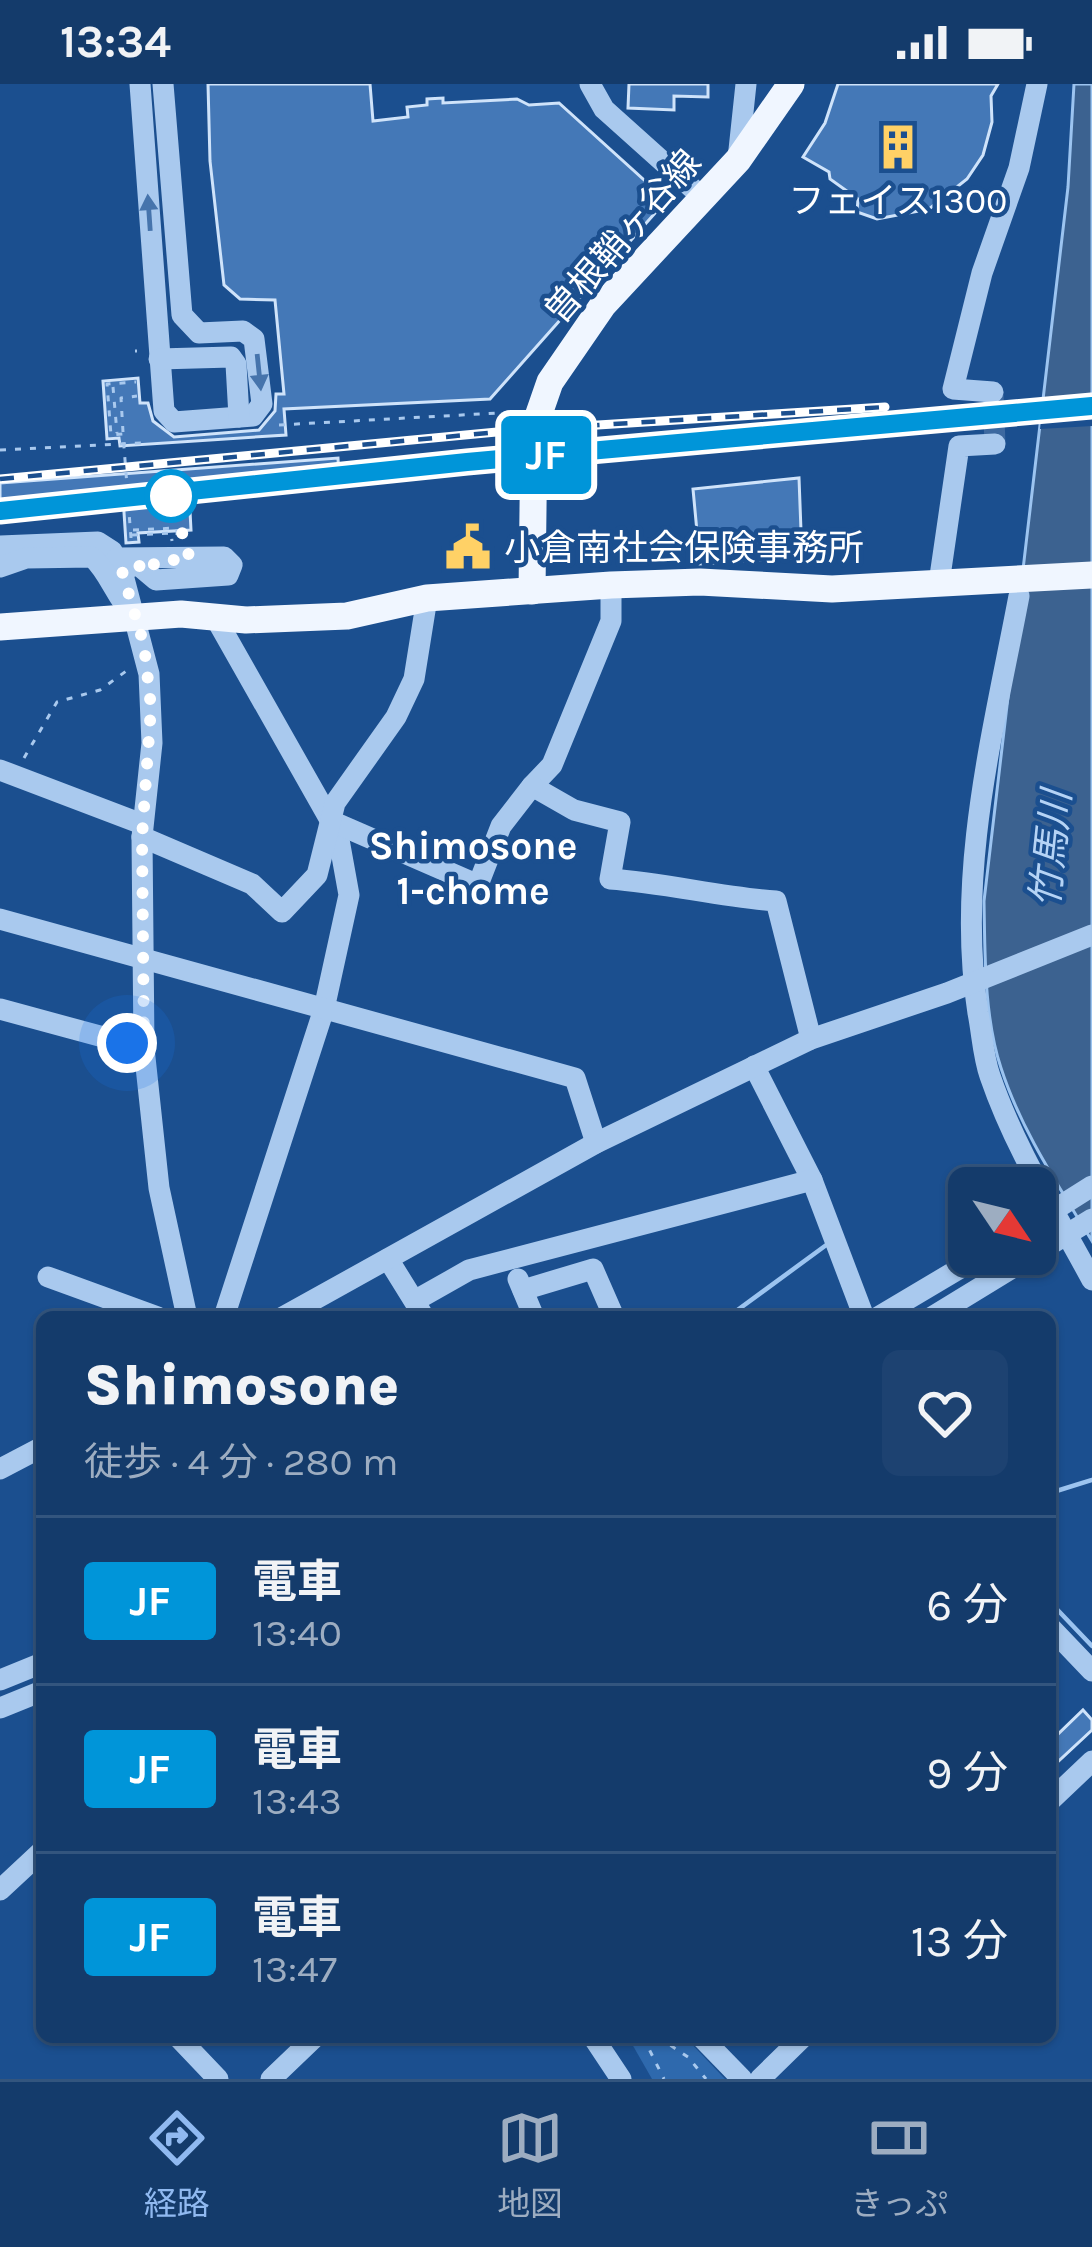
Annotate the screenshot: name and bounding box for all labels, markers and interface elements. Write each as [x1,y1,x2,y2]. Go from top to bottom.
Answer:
text: 13:34 [60,16,171,68]
building icon: フェイス1300 [873,122,923,172]
street label: 曽根鞘ヶ谷線 [536,141,709,332]
place label: フェイス1300 [789,180,1007,222]
one-way arrow [139,193,158,231]
one-way arrow [250,354,269,391]
line badge: JF [492,416,600,494]
text: JF [525,430,567,480]
unlabelled marker [146,471,196,521]
public building icon: 小倉南社会保険事務所 [443,522,493,572]
place label: 小倉南社会保険事務所 [504,527,864,569]
water label: 竹馬川 [1022,785,1080,910]
district label: Shimosone 1-chome [369,823,577,914]
your location [97,1013,157,1073]
north arrow [948,1167,1056,1275]
map controls [948,1167,1056,1275]
button: heart [882,1350,1008,1476]
text: Shimosone [84,1352,399,1418]
text: 徒歩 · 4 分 · 280 m [84,1439,398,1485]
text: 電車 [252,1556,342,1608]
text: JF [129,1576,171,1626]
text: 6 分 [927,1579,1008,1631]
text: 13:40 [252,1610,342,1656]
text: 電車 [252,1724,342,1776]
text: JF [129,1744,171,1794]
text: 9 分 [926,1747,1008,1799]
text: 13:43 [252,1778,342,1824]
text: 電車 [252,1892,342,1944]
text: JF [129,1912,171,1962]
text: 13 分 [911,1915,1008,1967]
text: 13:47 [252,1946,337,1992]
tab: 経路 [144,2105,210,2225]
tab: 地図 [497,2105,563,2225]
tab: きっぷ [851,2105,948,2225]

